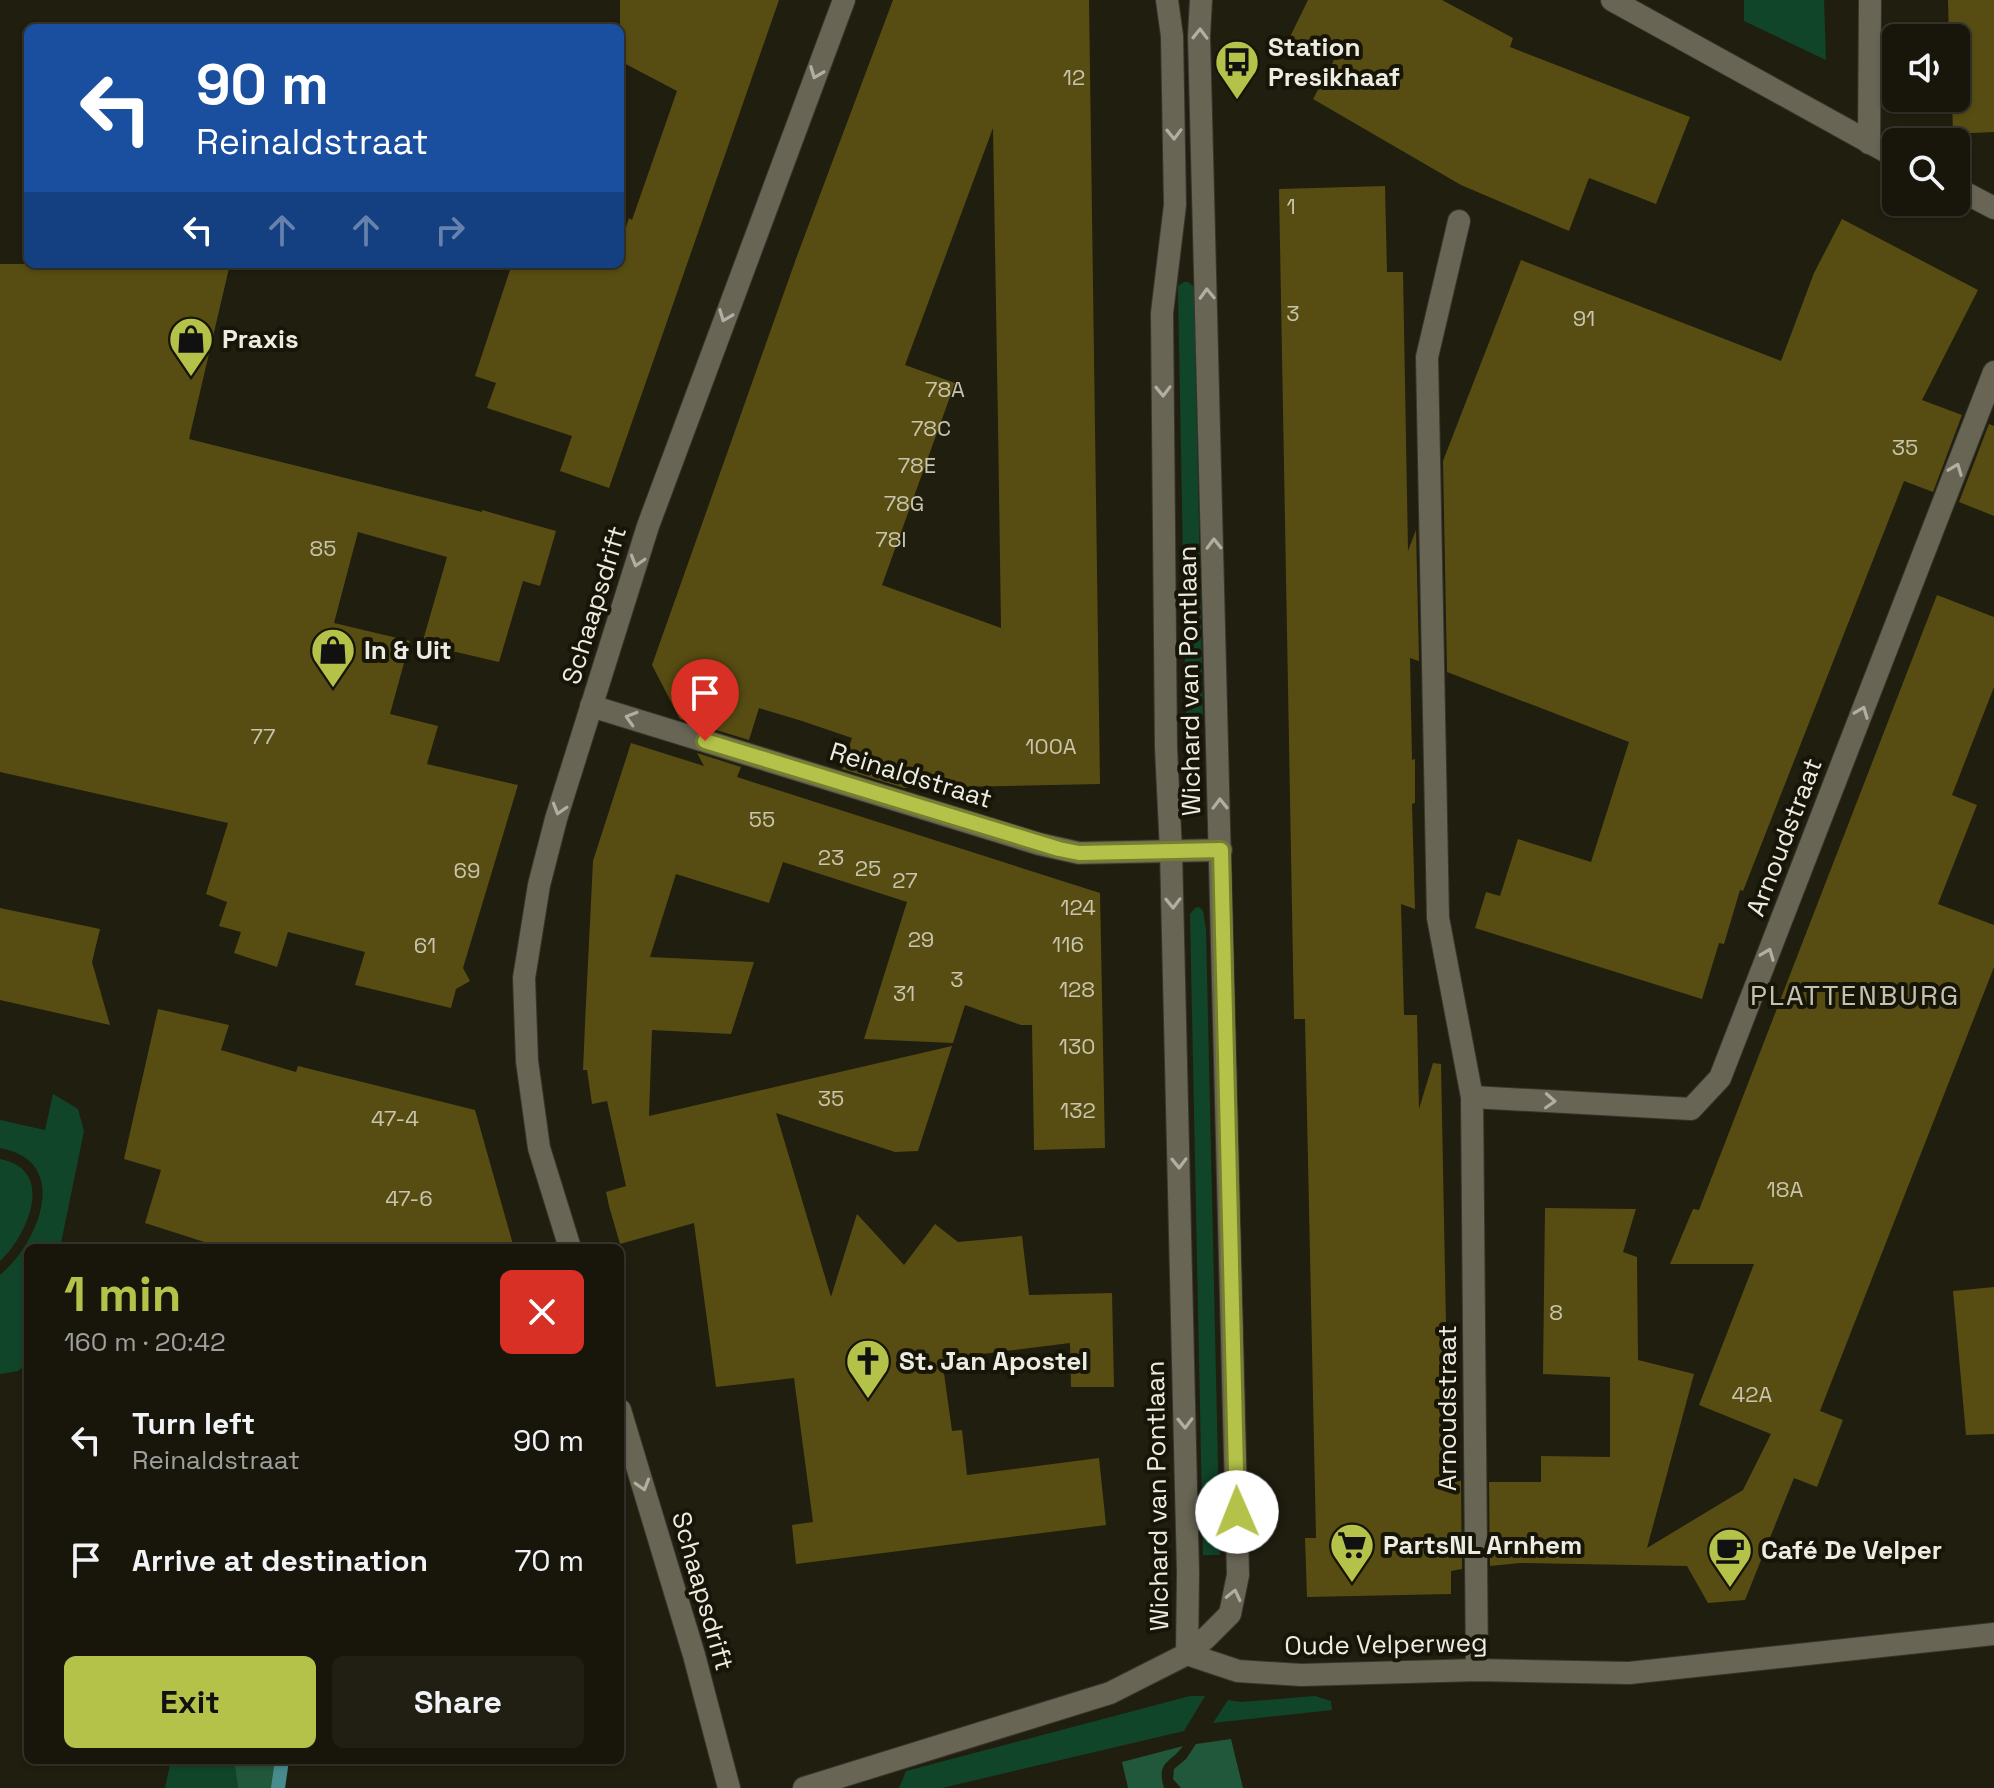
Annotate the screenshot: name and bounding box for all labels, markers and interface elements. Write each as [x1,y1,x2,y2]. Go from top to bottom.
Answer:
map controls [1882,24,1970,216]
button: sound [1882,24,1970,112]
one-way arrow [1191,27,1209,40]
place label: Station Presikhaaf [1268,30,1400,94]
bus stop icon: Station Presikhaaf [1213,38,1261,101]
text: 90 m [196,49,329,120]
icon: left [64,56,168,160]
house number: 12 [1063,63,1085,91]
one-way arrow [809,65,826,79]
text: Reinaldstraat [196,119,429,165]
one-way arrow [1165,128,1182,141]
button: search [1882,128,1970,216]
house number: 1 [1286,192,1296,220]
icon: left [176,208,220,252]
icon: ahead [260,208,304,252]
icon: ahead [344,208,388,252]
icon: right [428,208,472,252]
one-way arrow [1199,287,1216,300]
house number: 3 [1286,299,1300,327]
house number: 91 [1573,304,1595,332]
one-way arrow [718,308,734,322]
shop icon: Praxis [167,315,215,378]
place label: Praxis [222,322,299,356]
house number: 78A [925,375,965,403]
one-way arrow [1154,385,1172,398]
house number: 78C [911,414,951,442]
house number: 35 [1892,433,1918,461]
house number: 78E [898,451,936,479]
one-way arrow [1946,463,1963,477]
house number: 78G [884,489,924,517]
street label: Schaapsdrift [554,522,634,688]
house number: 78I [875,525,907,553]
house number: 85 [310,534,336,562]
one-way arrow [1205,537,1222,550]
street label: Wichard van Pontlaan [1170,545,1208,817]
one-way arrow [630,553,646,567]
shop icon: In & Uit [309,626,357,689]
place label: In & Uit [364,633,452,667]
pin [671,659,739,741]
icon: arrive [683,671,727,715]
one-way arrow [1852,706,1869,720]
one-way arrow [624,711,638,727]
house number: 77 [251,722,275,750]
house number: 100A [1025,732,1077,760]
street label: Reinaldstraat [826,734,996,816]
street label: Arnoudstraat [1738,753,1830,921]
one-way arrow [1211,797,1228,810]
one-way arrow [552,801,568,815]
house number: 55 [749,805,775,833]
house number: 23 [818,843,844,871]
house number: 25 [855,854,881,882]
house number: 69 [454,856,480,884]
house number: 27 [892,866,918,894]
house number: 124 [1060,893,1096,921]
one-way arrow [1164,897,1181,910]
house number: 29 [908,925,934,953]
house number: 116 [1052,930,1084,958]
house number: 61 [414,931,436,959]
one-way arrow [1758,948,1775,962]
house number: 3 [950,965,964,993]
house number: 128 [1059,975,1095,1003]
district label: PLATTENBURG [1750,977,1960,1013]
house number: 31 [893,979,915,1007]
house number: 130 [1059,1032,1095,1060]
house number: 35 [818,1084,844,1112]
one-way arrow [1544,1092,1557,1109]
house number: 132 [1060,1096,1096,1124]
house number: 47-4 [371,1104,419,1132]
one-way arrow [1170,1157,1187,1170]
house number: 18A [1767,1175,1804,1203]
house number: 47-6 [385,1184,433,1212]
text: 1 min [64,1264,181,1325]
button: close [500,1270,584,1354]
house number: 8 [1549,1298,1563,1326]
text: 160 m · 20:42 [64,1325,226,1359]
street label: Arnoudstraat [1430,1325,1464,1491]
church icon: St. Jan Apostel [844,1337,892,1400]
place label: St. Jan Apostel [899,1344,1088,1378]
street label: Wichard van Pontlaan [1138,1360,1176,1632]
house number: 42A [1732,1380,1773,1408]
text: Turn left [132,1404,255,1443]
one-way arrow [1176,1417,1193,1430]
icon: left [64,1418,108,1462]
text: 90 m [513,1421,584,1460]
text: Reinaldstraat [132,1443,300,1477]
position arrow [1195,1470,1279,1554]
one-way arrow [634,1478,650,1491]
street label: Schaapsdrift [664,1508,742,1674]
supermarket icon: PartsNL Arnhem [1328,1521,1376,1584]
cafe icon: Café De Velper [1706,1526,1754,1589]
place label: PartsNL Arnhem [1383,1528,1582,1562]
place label: Café De Velper [1761,1533,1942,1567]
icon: arrive [64,1538,108,1582]
text: Arrive at destination [132,1541,428,1580]
text: 70 m [515,1541,584,1580]
one-way arrow [1225,1589,1242,1602]
street label: Oude Velperweg [1284,1625,1488,1663]
button: Exit [64,1656,316,1748]
button: Share [332,1656,584,1748]

